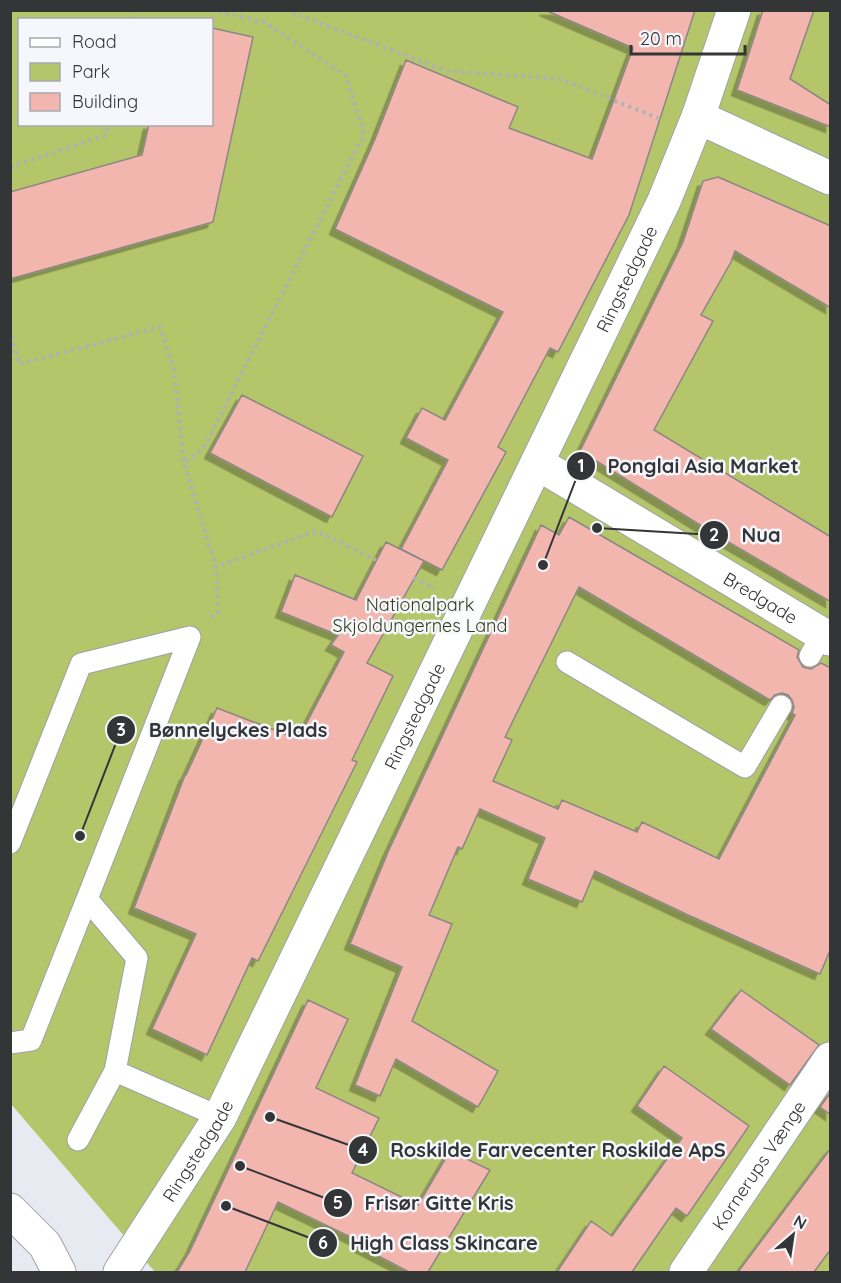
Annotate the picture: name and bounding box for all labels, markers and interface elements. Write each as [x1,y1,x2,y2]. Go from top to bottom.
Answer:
legend [18,18,213,126]
scale bar [631,18,745,56]
text: 20 m [640,27,682,50]
text: Road [72,30,117,53]
text: Park [72,60,110,83]
text: Building [72,90,138,113]
street label: Ringstedgade [591,221,662,336]
callout: Ponglai Asia Market [566,447,811,485]
text: Ponglai Asia Market [607,453,799,478]
text: 1 [577,454,585,477]
callout: Nua [699,516,792,554]
text: Nua [742,522,781,547]
text: 2 [709,523,719,546]
street label: Bredgade [719,566,802,629]
park label: Nationalpark Skjoldungernes Land [333,593,507,637]
street label: Ringstedgade [379,659,450,773]
callout: Bønnelyckes Plads [106,711,339,749]
text: Bønnelyckes Plads [149,717,327,742]
text: 3 [116,718,126,741]
street label: Ringstedgade [157,1096,238,1206]
street label: Kornerups Vænge [706,1096,810,1234]
callout: Roskilde Farvecenter Roskilde ApS [348,1131,738,1169]
text: Roskilde Farvecenter Roskilde ApS [390,1137,726,1162]
text: 4 [358,1138,369,1161]
callout: Frisør Gitte Kris [323,1184,526,1222]
text: Frisør Gitte Kris [364,1190,514,1215]
text: 5 [333,1191,343,1214]
north arrow [763,1205,823,1265]
text: N [790,1210,810,1233]
callout: High Class Skincare [308,1224,550,1262]
text: High Class Skincare [350,1230,538,1255]
text: 6 [318,1231,328,1254]

